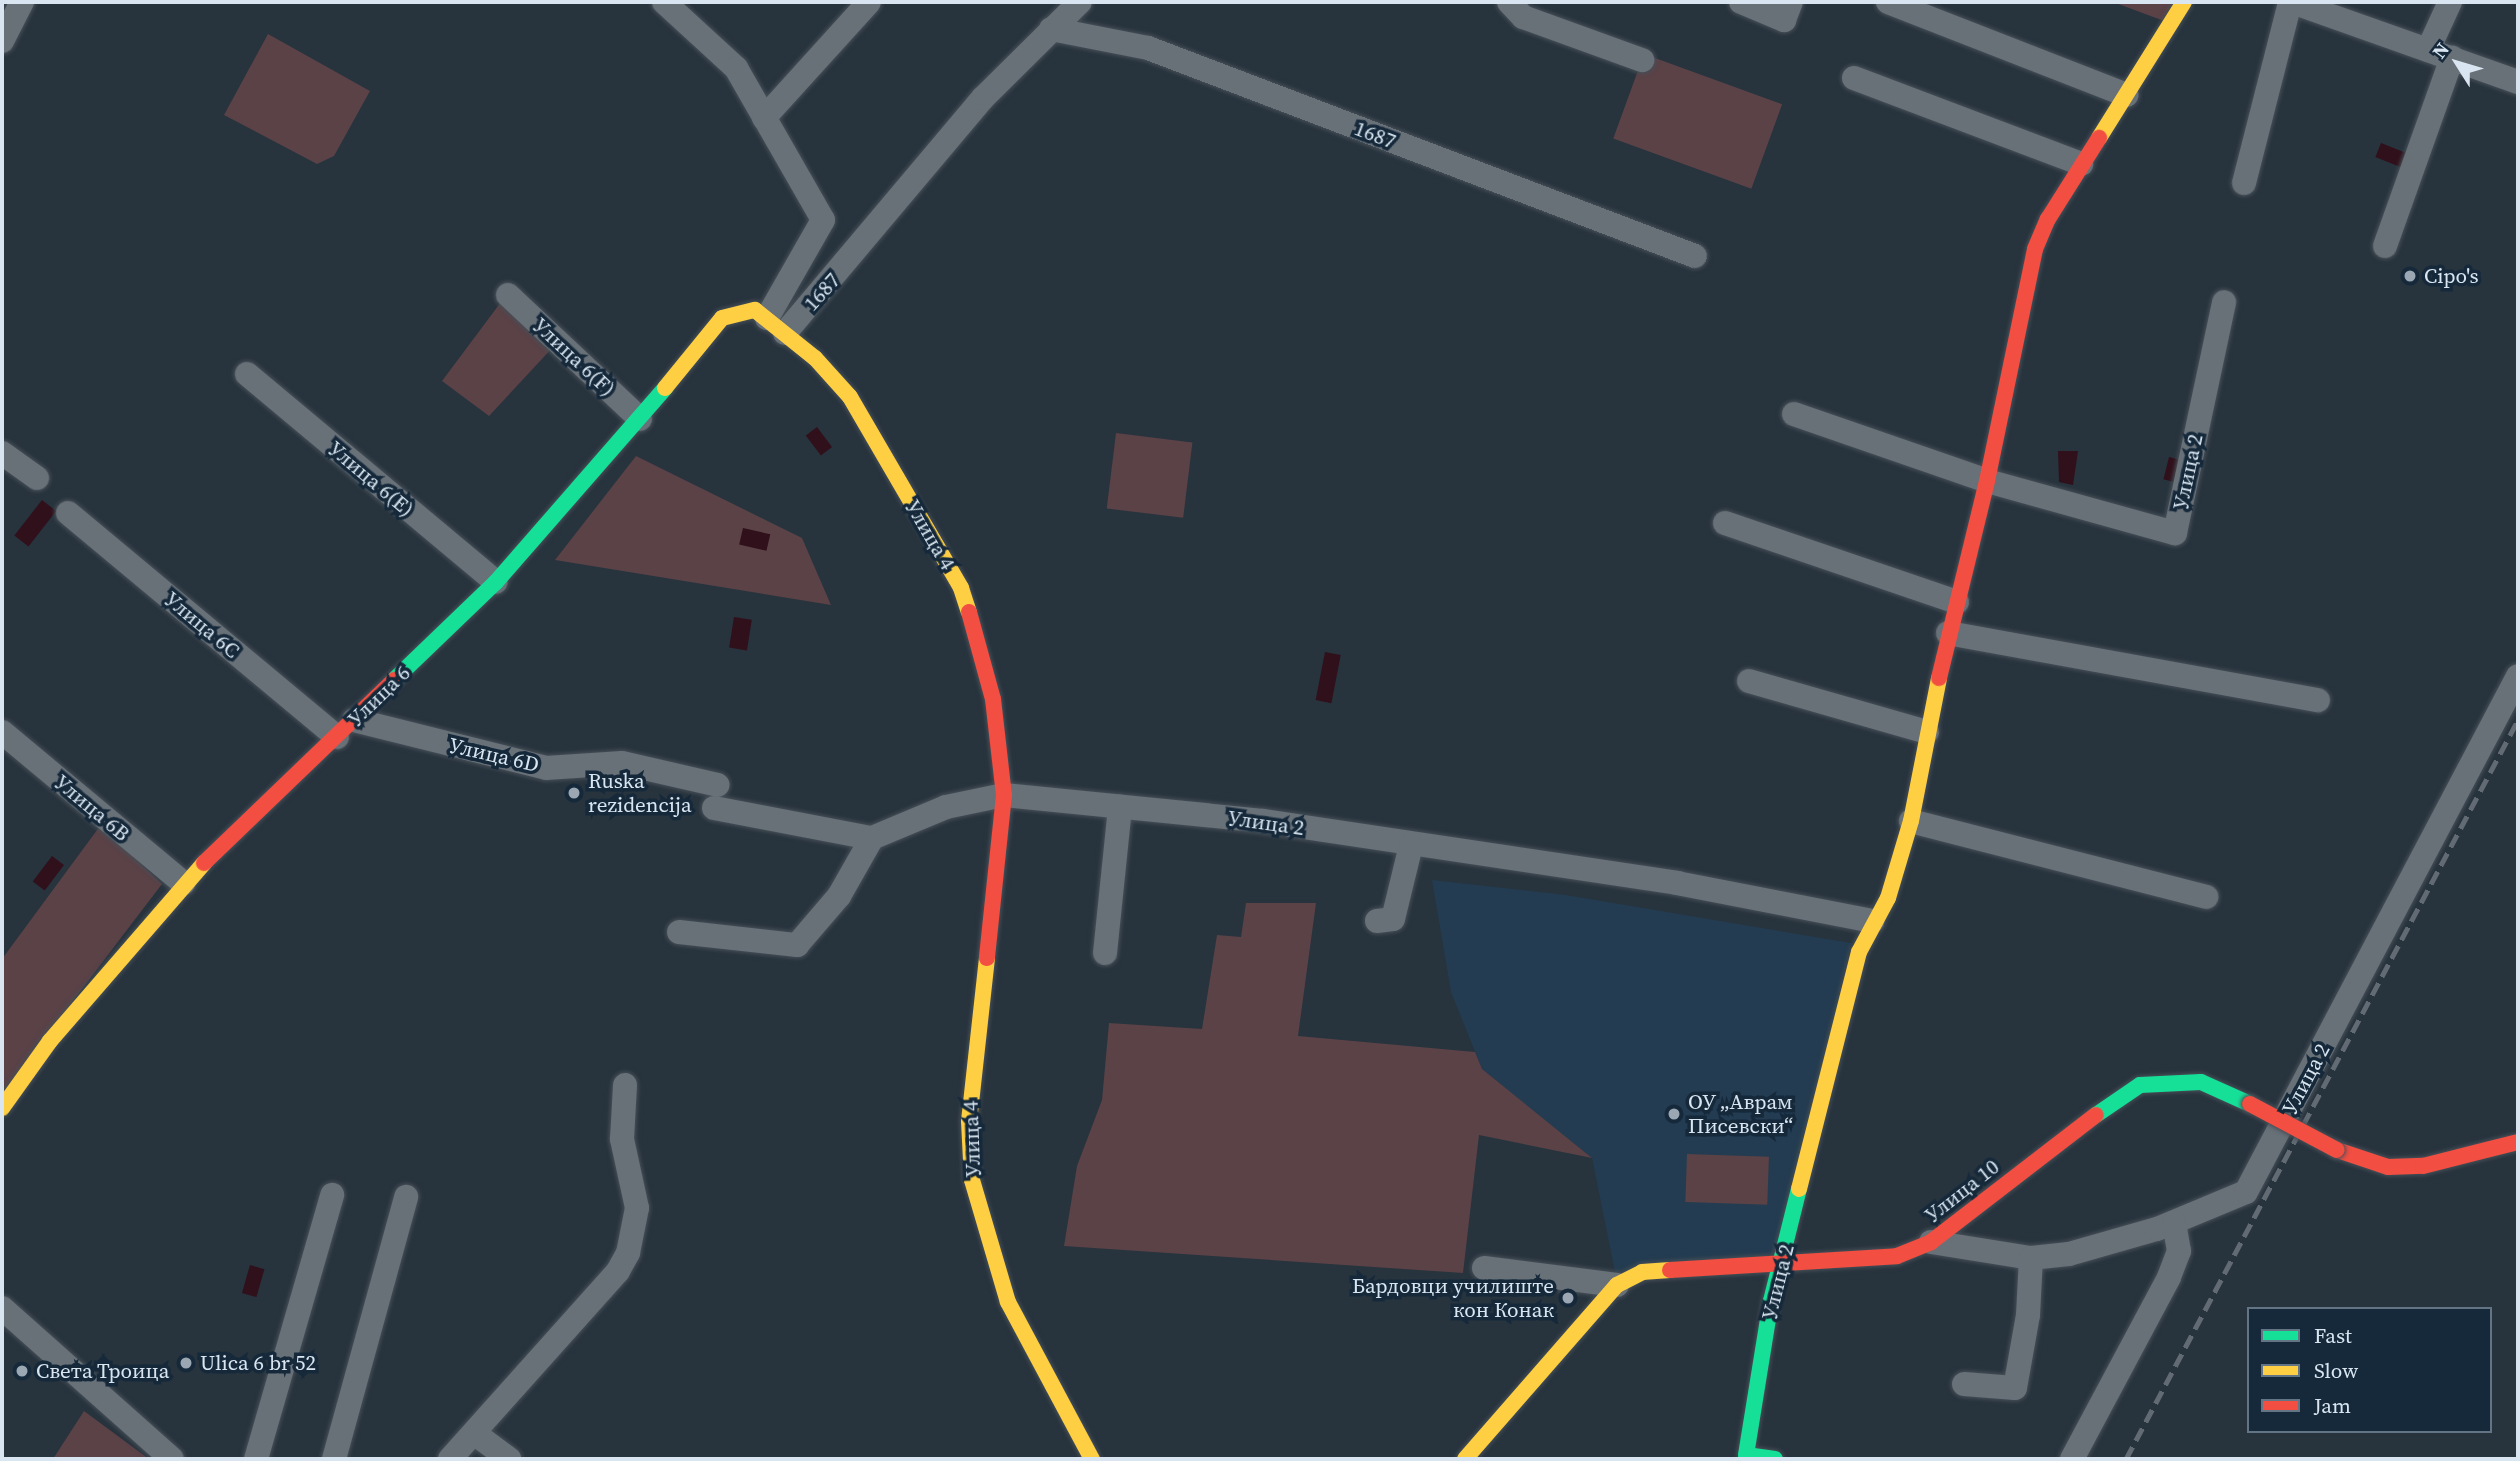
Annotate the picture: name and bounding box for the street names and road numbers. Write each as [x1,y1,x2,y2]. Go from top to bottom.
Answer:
street label: 1687 [1351,116,1399,154]
street label: 1687 [799,268,845,316]
street label: Улица 6(F) [528,313,620,401]
street label: Улица 2 [2168,432,2208,512]
street label: Улица 6(E) [323,436,419,522]
street label: Улица 4 [900,495,960,575]
street label: Улица 6C [159,586,245,664]
street label: Улица 6 [343,660,415,732]
street label: Улица 6D [447,732,541,778]
street label: Улица 6B [49,769,135,847]
street label: Улица 2 [1226,805,1306,841]
street label: Улица 2 [2277,1039,2335,1119]
street label: Улица 4 [958,1100,986,1178]
street label: Улица 10 [1920,1154,2004,1228]
street label: Улица 2 [1756,1242,1800,1322]

